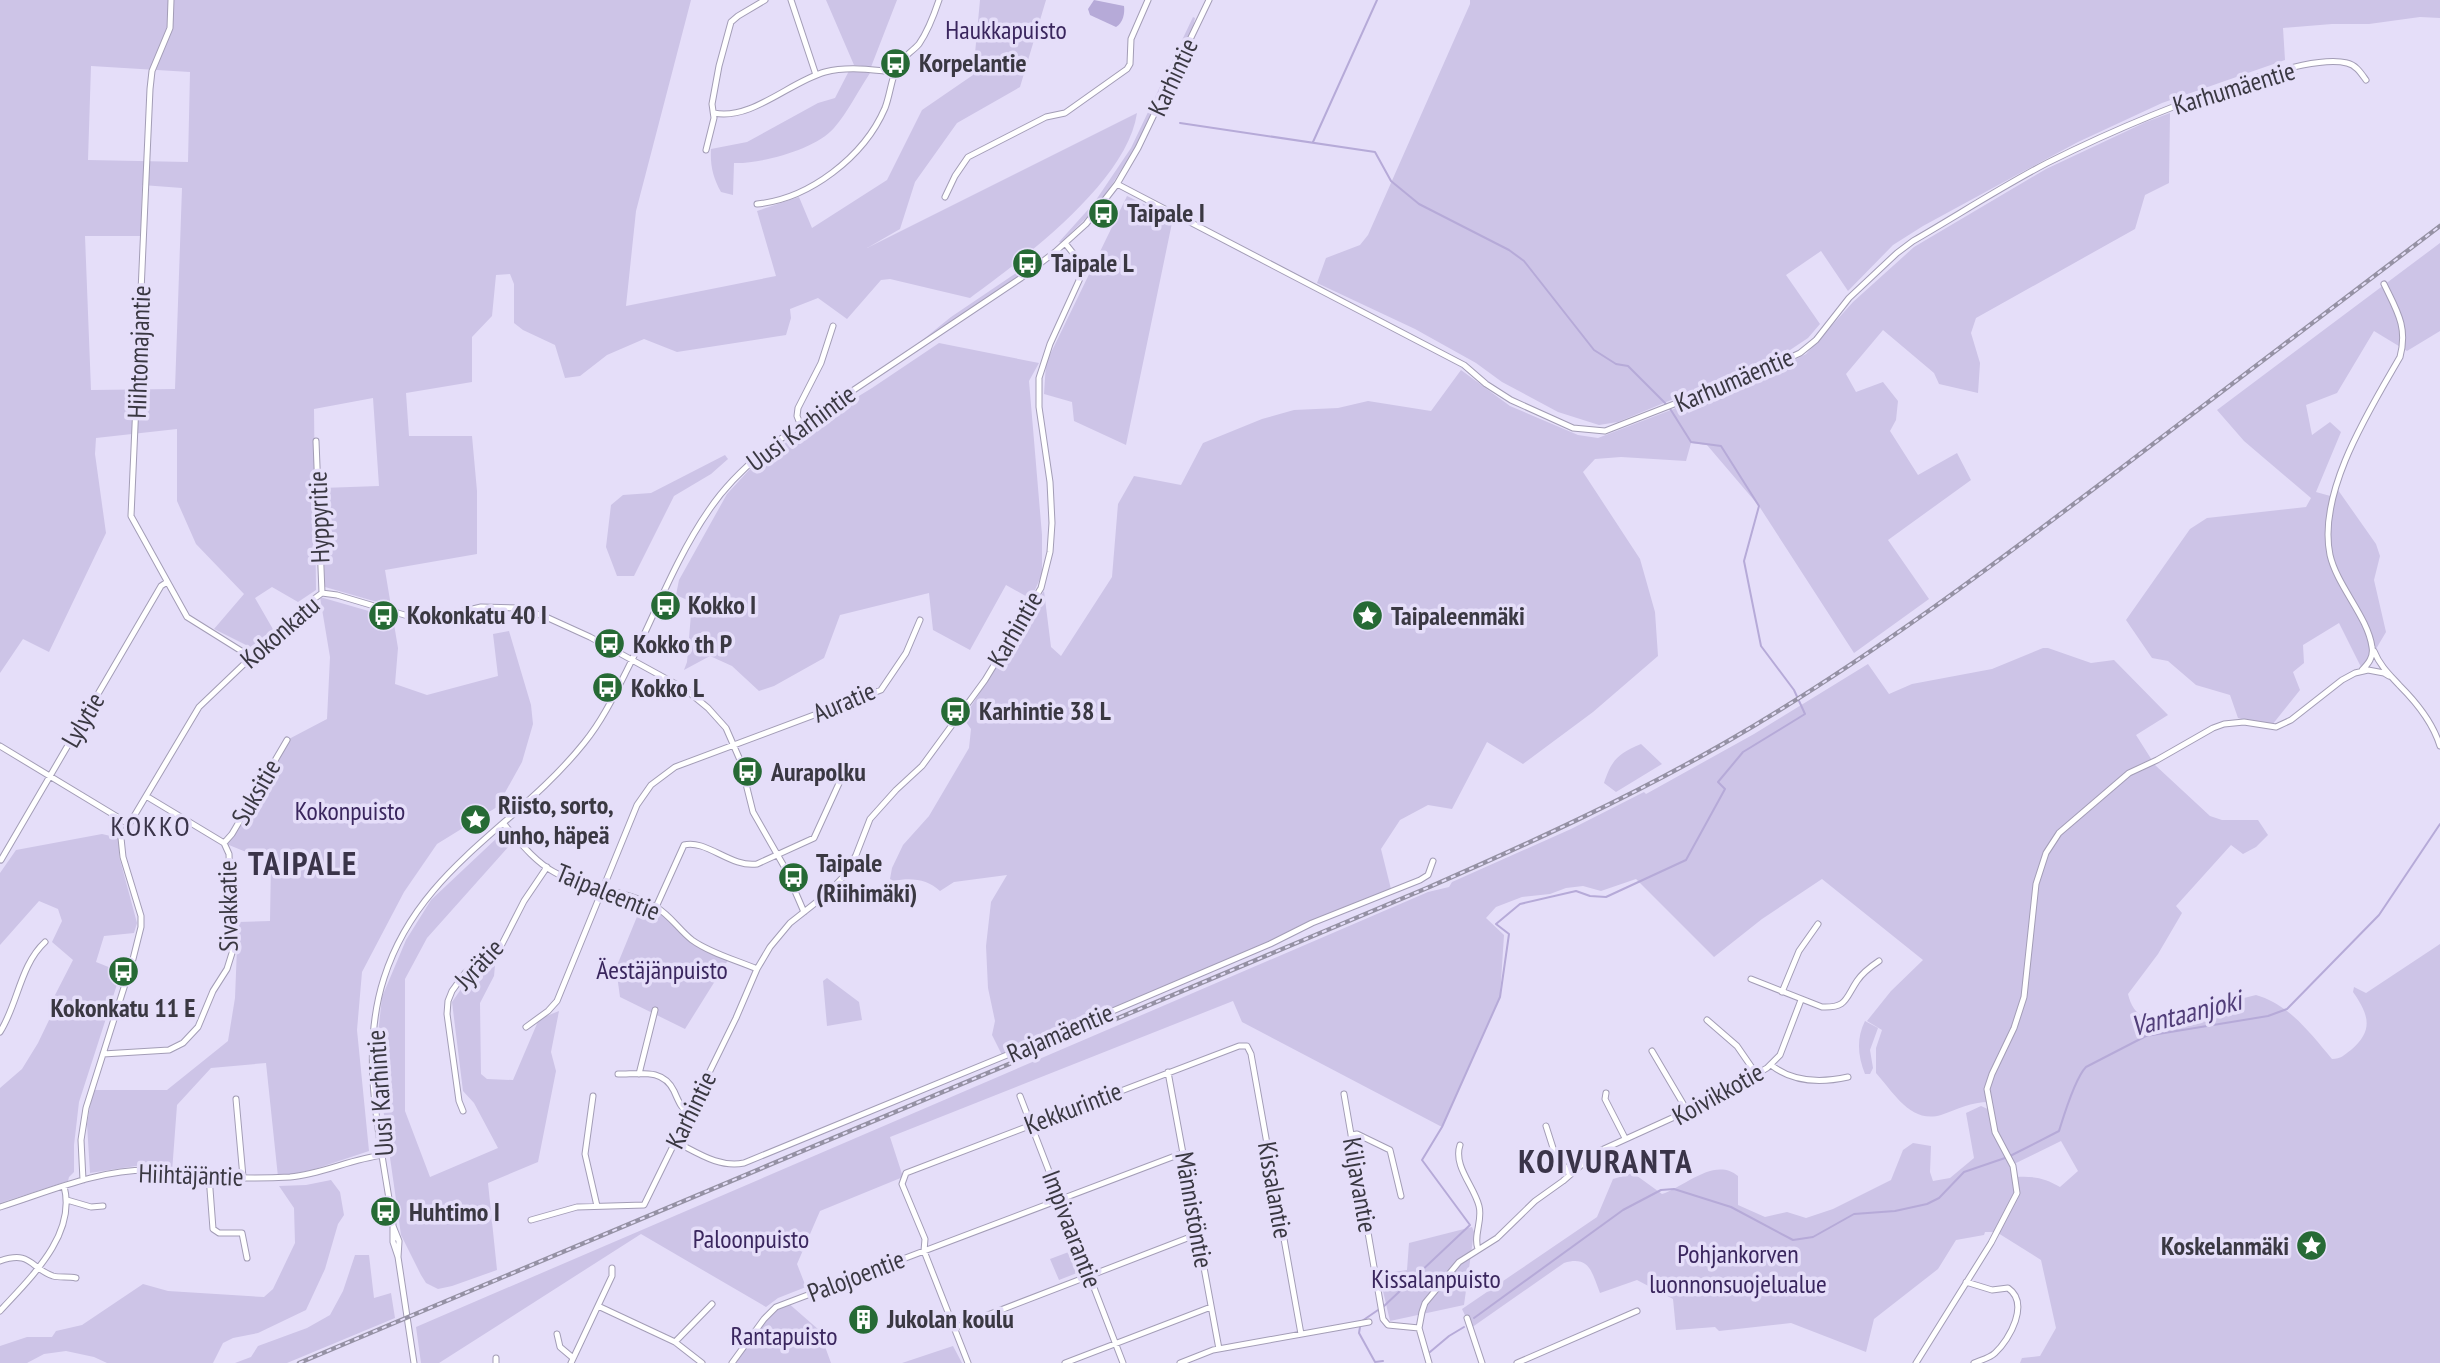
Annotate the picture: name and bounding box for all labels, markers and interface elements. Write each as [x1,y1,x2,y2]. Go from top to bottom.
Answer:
park label: Haukkapuisto [945,13,1067,46]
street label: Karhintie [1140,33,1205,121]
bus stop icon: Korpelantie [879,46,913,80]
place label: Korpelantie [919,46,1027,79]
street label: Karhumäentie [2169,53,2299,122]
bus stop icon: Taipale I [1087,196,1121,230]
place label: Taipale I [1127,196,1205,229]
bus stop icon: Taipale L [1011,246,1045,280]
place label: Taipale L [1051,246,1134,279]
street label: Hiihtomajantie [120,285,157,419]
street label: Karhumäentie [1670,340,1798,419]
street label: Uusi Karhintie [740,377,862,478]
street label: Hyppyritie [300,470,337,564]
street label: Karhintie [980,585,1049,672]
street label: Kokonkatu [233,588,326,675]
bus stop icon: Kokko I [648,588,682,622]
place label: Kokko I [688,588,756,621]
bus stop icon: Kokonkatu 40 I [367,598,401,632]
place label: Kokonkatu 40 I [407,598,547,631]
place icon: Taipaleenmäki [1351,599,1385,633]
place label: Taipaleenmäki [1391,599,1525,632]
bus stop icon: Kokko th P [593,627,627,661]
place label: Kokko th P [633,627,732,660]
bus stop icon: Kokko L [591,671,625,705]
place label: Kokko L [631,671,704,704]
street label: Auratie [808,674,880,729]
street label: Lylytie [54,686,111,753]
bus stop icon: Karhintie 38 L [939,694,973,728]
place label: Karhintie 38 L [979,694,1111,727]
street label: Suksitie [224,753,287,831]
bus stop icon: Aurapolku [731,755,765,789]
place label: Aurapolku [770,755,866,788]
place label: Riisto, sorto, unho, häpeä [498,788,614,851]
park label: Kokonpuisto [295,794,405,827]
place icon: Riisto, sorto, unho, häpeä [458,803,492,837]
district label: KOKKO [110,807,192,844]
district label: TAIPALE [248,841,358,884]
place label: Taipale (Riihimäki) [816,846,917,909]
street label: Taipaleentie [551,856,665,927]
street label: Sivakkatie [210,860,245,952]
bus stop icon: Taipale (Riihimäki) [776,861,810,895]
street label: Jyrätie [446,932,510,997]
park label: Äestäjänpuisto [596,953,728,986]
bus stop icon: Kokonkatu 11 E [106,955,140,989]
water label: Vantaanjoki [2127,980,2249,1044]
place label: Kokonkatu 11 E [50,991,196,1024]
street label: Rajamäentie [1002,995,1118,1070]
street label: Uusi Karhintie [359,1029,400,1157]
street label: Koivikkotie [1666,1055,1769,1132]
street label: Karhintie [658,1066,723,1154]
street label: Kekkurintie [1019,1074,1126,1141]
street label: Kiljavantie [1336,1135,1385,1235]
street label: Kissalantie [1251,1139,1300,1241]
district label: KOIVURANTA [1518,1139,1694,1182]
street label: Männistöntie [1168,1149,1221,1271]
street label: Hiihtäjäntie [138,1156,244,1193]
street label: Impivaarantie [1035,1165,1110,1292]
bus stop icon: Huhtimo I [369,1195,403,1229]
place label: Huhtimo I [409,1195,500,1228]
park label: Paloonpuisto [693,1222,809,1255]
place label: Koskelanmäki [2161,1229,2289,1262]
place icon: Koskelanmäki [2295,1229,2329,1263]
park label: Pohjankorven luonnonsuojelualue [1649,1237,1827,1300]
street label: Palojoentie [803,1242,909,1309]
park label: Kissalanpuisto [1371,1262,1501,1295]
building icon: Jukolan koulu [847,1302,881,1336]
place label: Jukolan koulu [886,1302,1014,1335]
park label: Rantapuisto [730,1319,838,1352]

